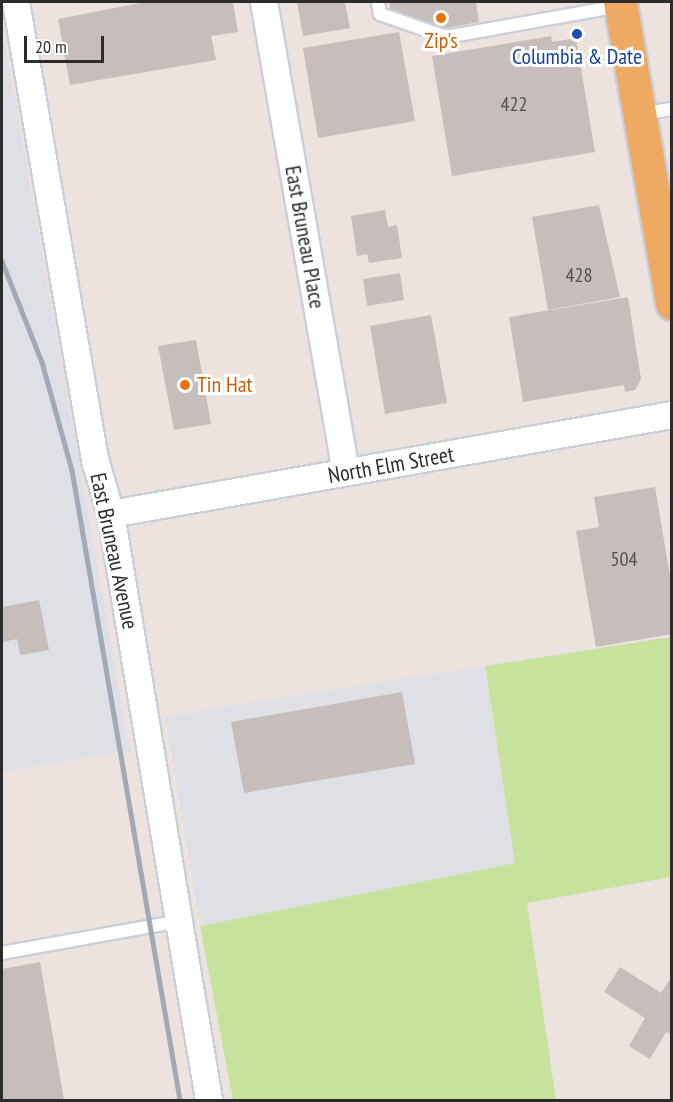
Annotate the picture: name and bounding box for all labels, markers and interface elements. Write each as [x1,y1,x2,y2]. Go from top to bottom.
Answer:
marker: Zip's [434,11,448,25]
scale bar [27,24,106,62]
marker: Columbia & Date [570,27,584,41]
place label: Zip's [424,28,458,54]
text: 20 m [35,35,67,58]
place label: Columbia & Date [512,44,642,70]
house number: 422 [501,92,527,116]
street label: East Bruneau Place [279,164,331,310]
house number: 428 [566,263,592,287]
place label: Tin Hat [197,372,253,398]
marker: Tin Hat [178,378,192,392]
street label: North Elm Street [326,441,456,489]
street label: East Bruneau Avenue [84,470,144,632]
house number: 504 [611,547,637,571]

